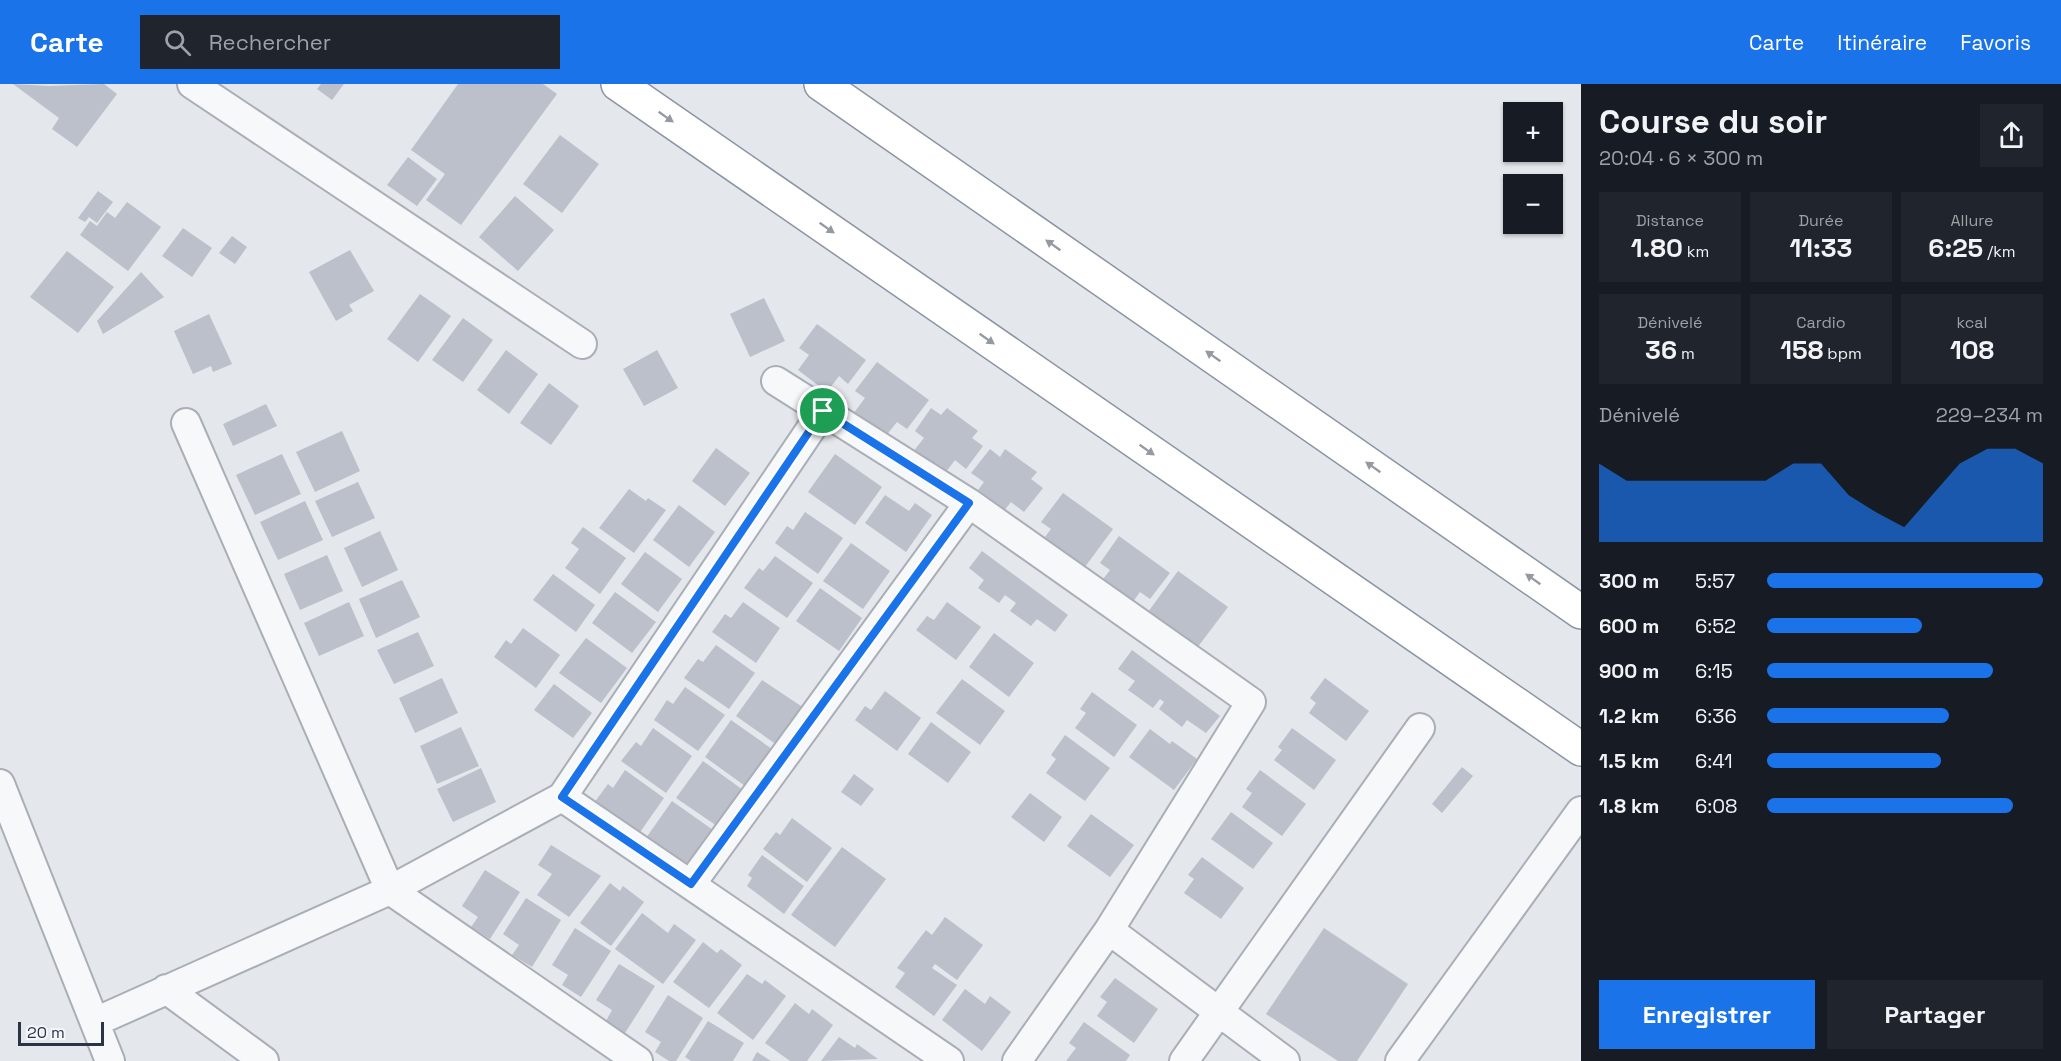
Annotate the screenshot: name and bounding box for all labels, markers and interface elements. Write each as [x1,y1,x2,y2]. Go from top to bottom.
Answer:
search box [140,15,560,69]
text: Carte [30,24,104,60]
icon: search [161,26,194,59]
text: Rechercher [209,28,331,56]
text: Carte [1749,29,1804,56]
text: Itinéraire [1837,29,1927,56]
text: Favoris [1960,29,2031,56]
text: Course du soir [1599,101,1827,143]
map controls [1503,102,1563,234]
button: + [1503,102,1563,162]
button: share [1980,104,2043,167]
one-way arrow [658,111,674,123]
text: 20:04 · 6 × 300 m [1599,145,1763,171]
button: − [1503,174,1563,234]
text: Distance [1636,210,1704,231]
text: Durée [1798,210,1844,231]
text: Allure [1951,210,1993,231]
one-way arrow [818,222,834,234]
text: 1.80 [1631,231,1683,265]
text: 11:33 [1790,231,1852,265]
text: 6:25 [1928,231,1983,265]
one-way arrow [1045,239,1061,251]
text: km [1683,241,1709,262]
text: /km [1983,241,2016,262]
text: Dénivelé [1638,312,1702,333]
text: Cardio [1796,312,1846,333]
text: kcal [1957,312,1987,333]
one-way arrow [978,333,994,345]
text: 36 [1645,333,1677,367]
text: 158 [1780,333,1823,367]
text: 108 [1950,333,1994,367]
text: m [1677,343,1695,364]
text: bpm [1823,343,1862,364]
one-way arrow [1205,350,1221,362]
pin [797,385,848,436]
icon: arrive [806,394,839,427]
text: Dénivelé [1599,402,1680,428]
text: 229–234 m [1936,402,2043,428]
one-way arrow [1139,444,1155,456]
one-way arrow [1365,461,1381,473]
text: 300 m [1599,568,1659,594]
text: 5:57 [1695,568,1735,594]
one-way arrow [1525,574,1541,585]
text: 600 m [1599,613,1659,639]
text: 6:52 [1695,613,1736,639]
text: 900 m [1599,658,1659,684]
text: 6:15 [1695,658,1733,684]
text: 1.2 km [1599,703,1659,729]
text: 6:36 [1695,703,1737,729]
text: 1.5 km [1599,748,1659,774]
text: 6:41 [1695,748,1733,774]
text: 1.8 km [1599,793,1659,819]
text: 6:08 [1695,793,1738,819]
button: Enregistrer [1599,980,1815,1049]
button: Partager [1827,980,2043,1049]
scale bar [18,1019,104,1046]
text: 20 m [27,1022,65,1043]

